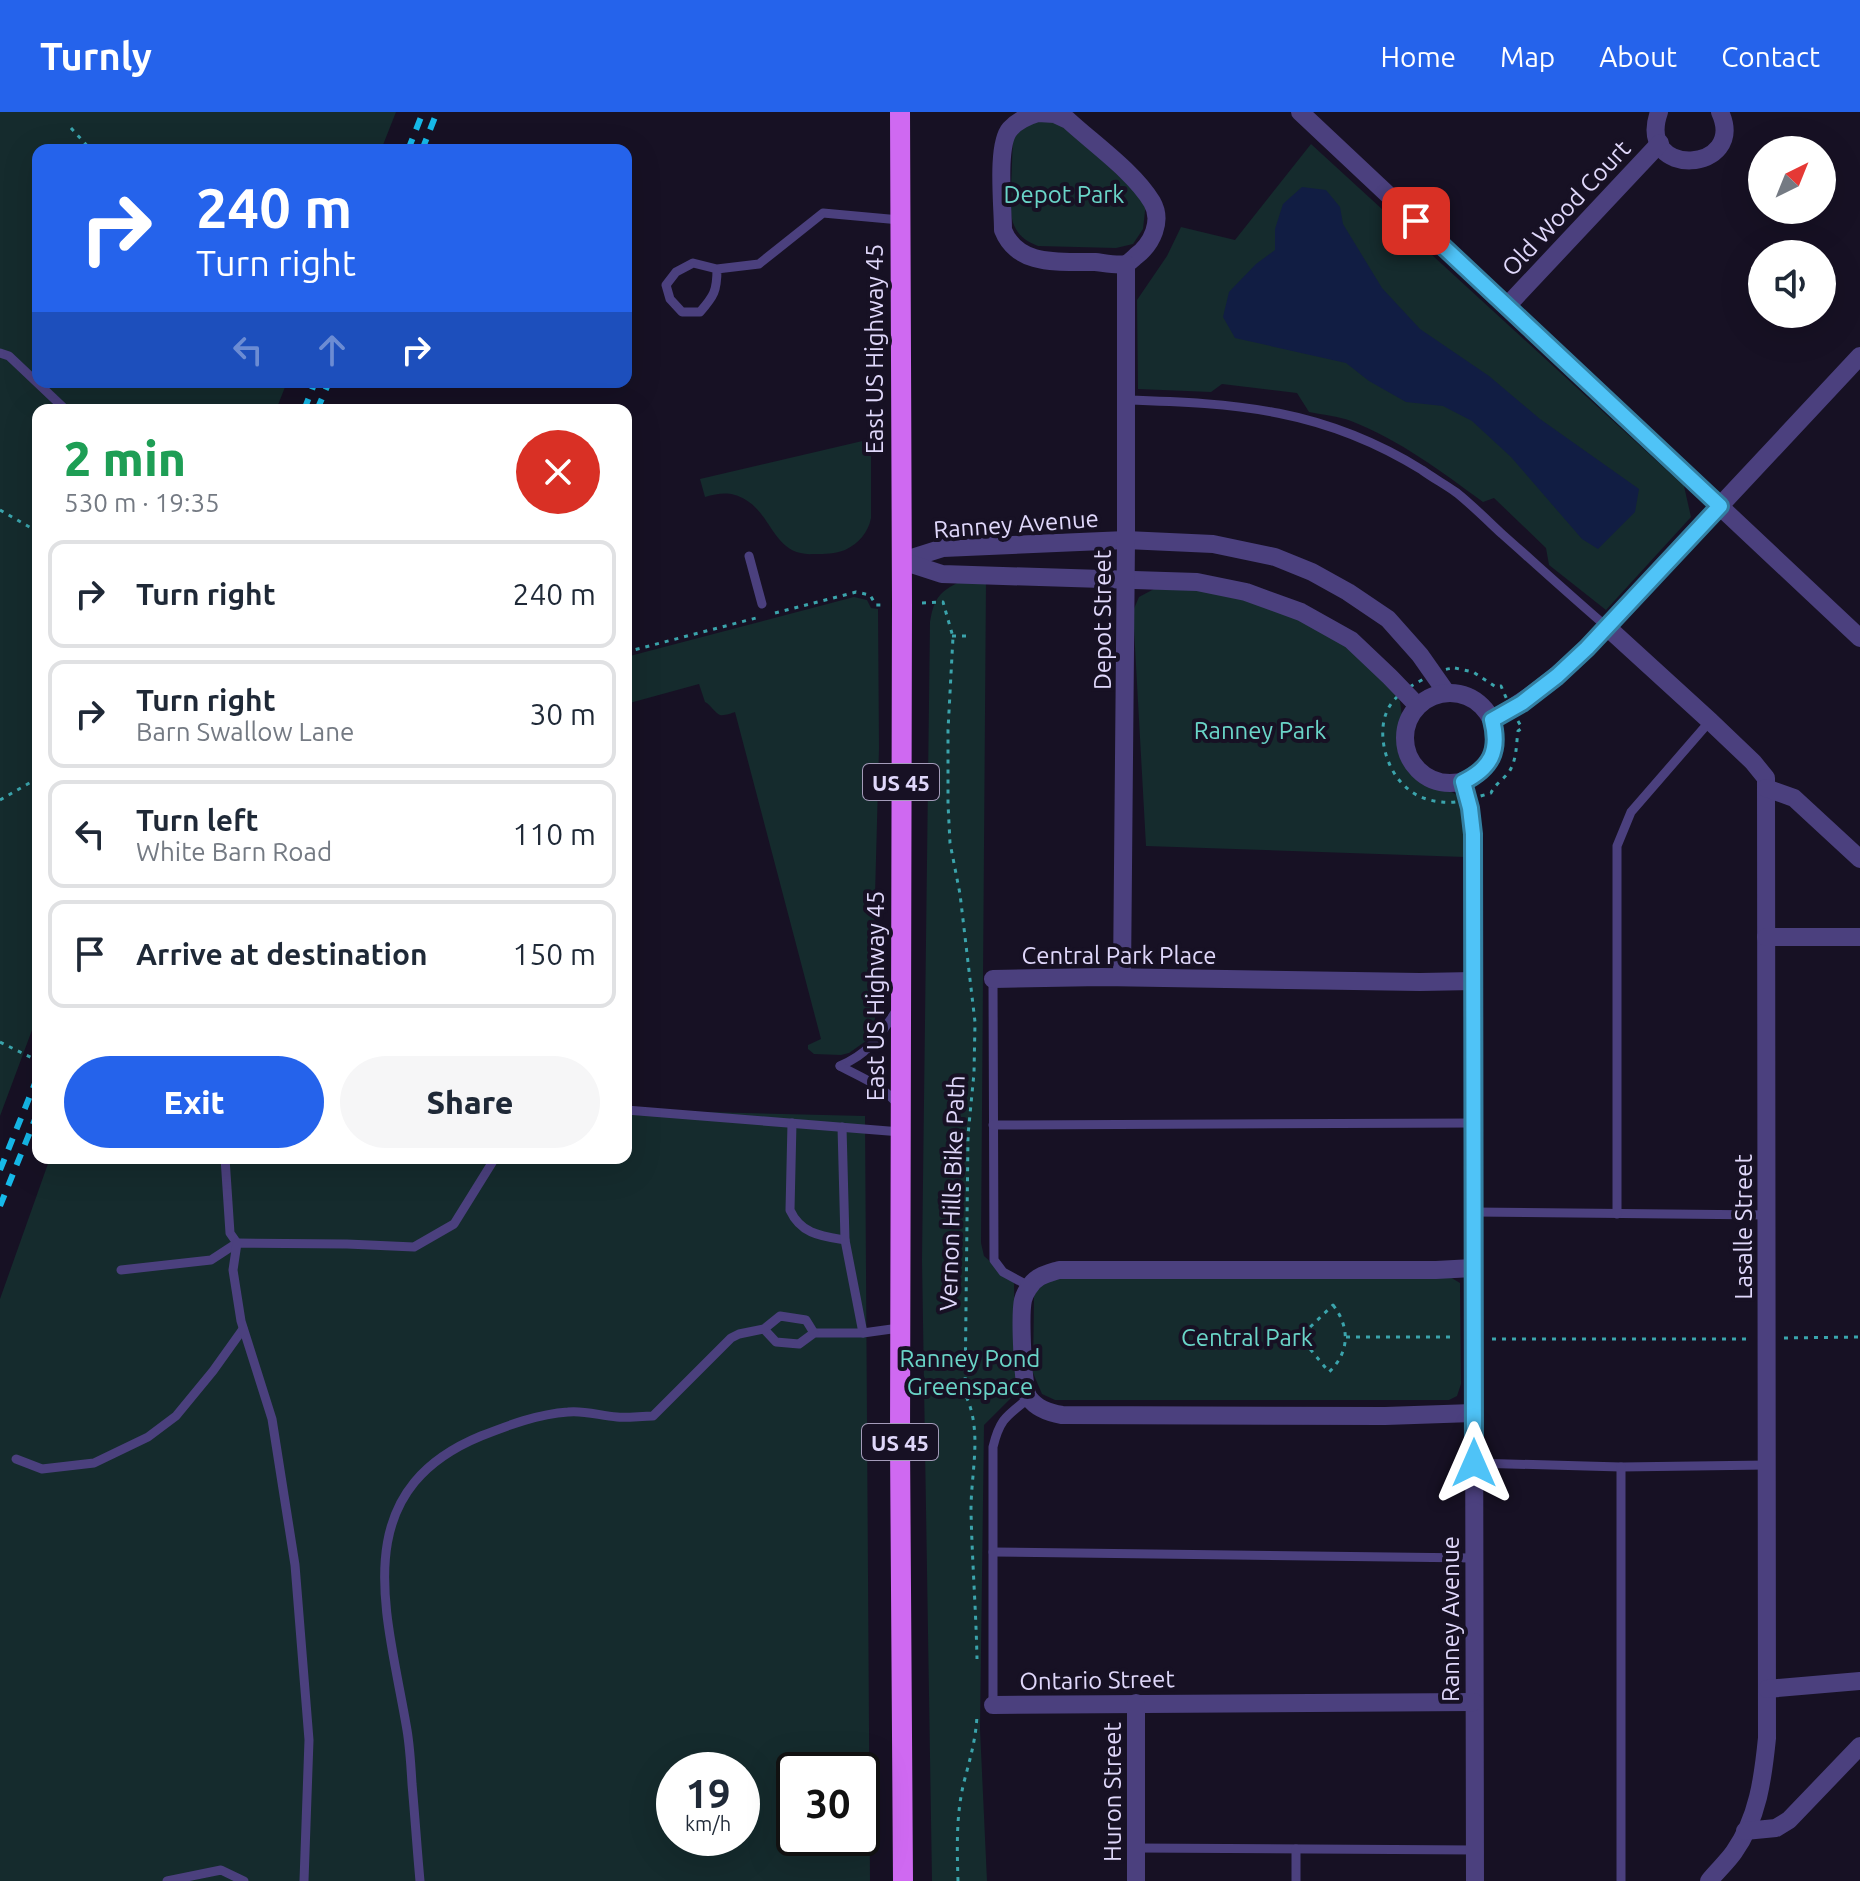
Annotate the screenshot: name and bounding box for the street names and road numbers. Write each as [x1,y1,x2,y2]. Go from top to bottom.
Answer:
street label: Old Wood Court [1496,134,1636,281]
street label: East US Highway 45 [861,244,888,454]
street label: Ranney Avenue [932,505,1100,543]
street label: Depot Street [1089,549,1116,690]
road number: US 45 [863,764,939,800]
street label: East US Highway 45 [862,891,889,1101]
street label: Central Park Place [1022,942,1216,969]
street label: Vernon Hills Bike Path [934,1075,970,1311]
street label: Lasalle Street [1730,1154,1757,1300]
road number: US 45 [862,1424,938,1460]
street label: Ranney Avenue [1437,1536,1464,1702]
street label: Ontario Street [1019,1665,1176,1695]
street label: Huron Street [1099,1722,1126,1862]

